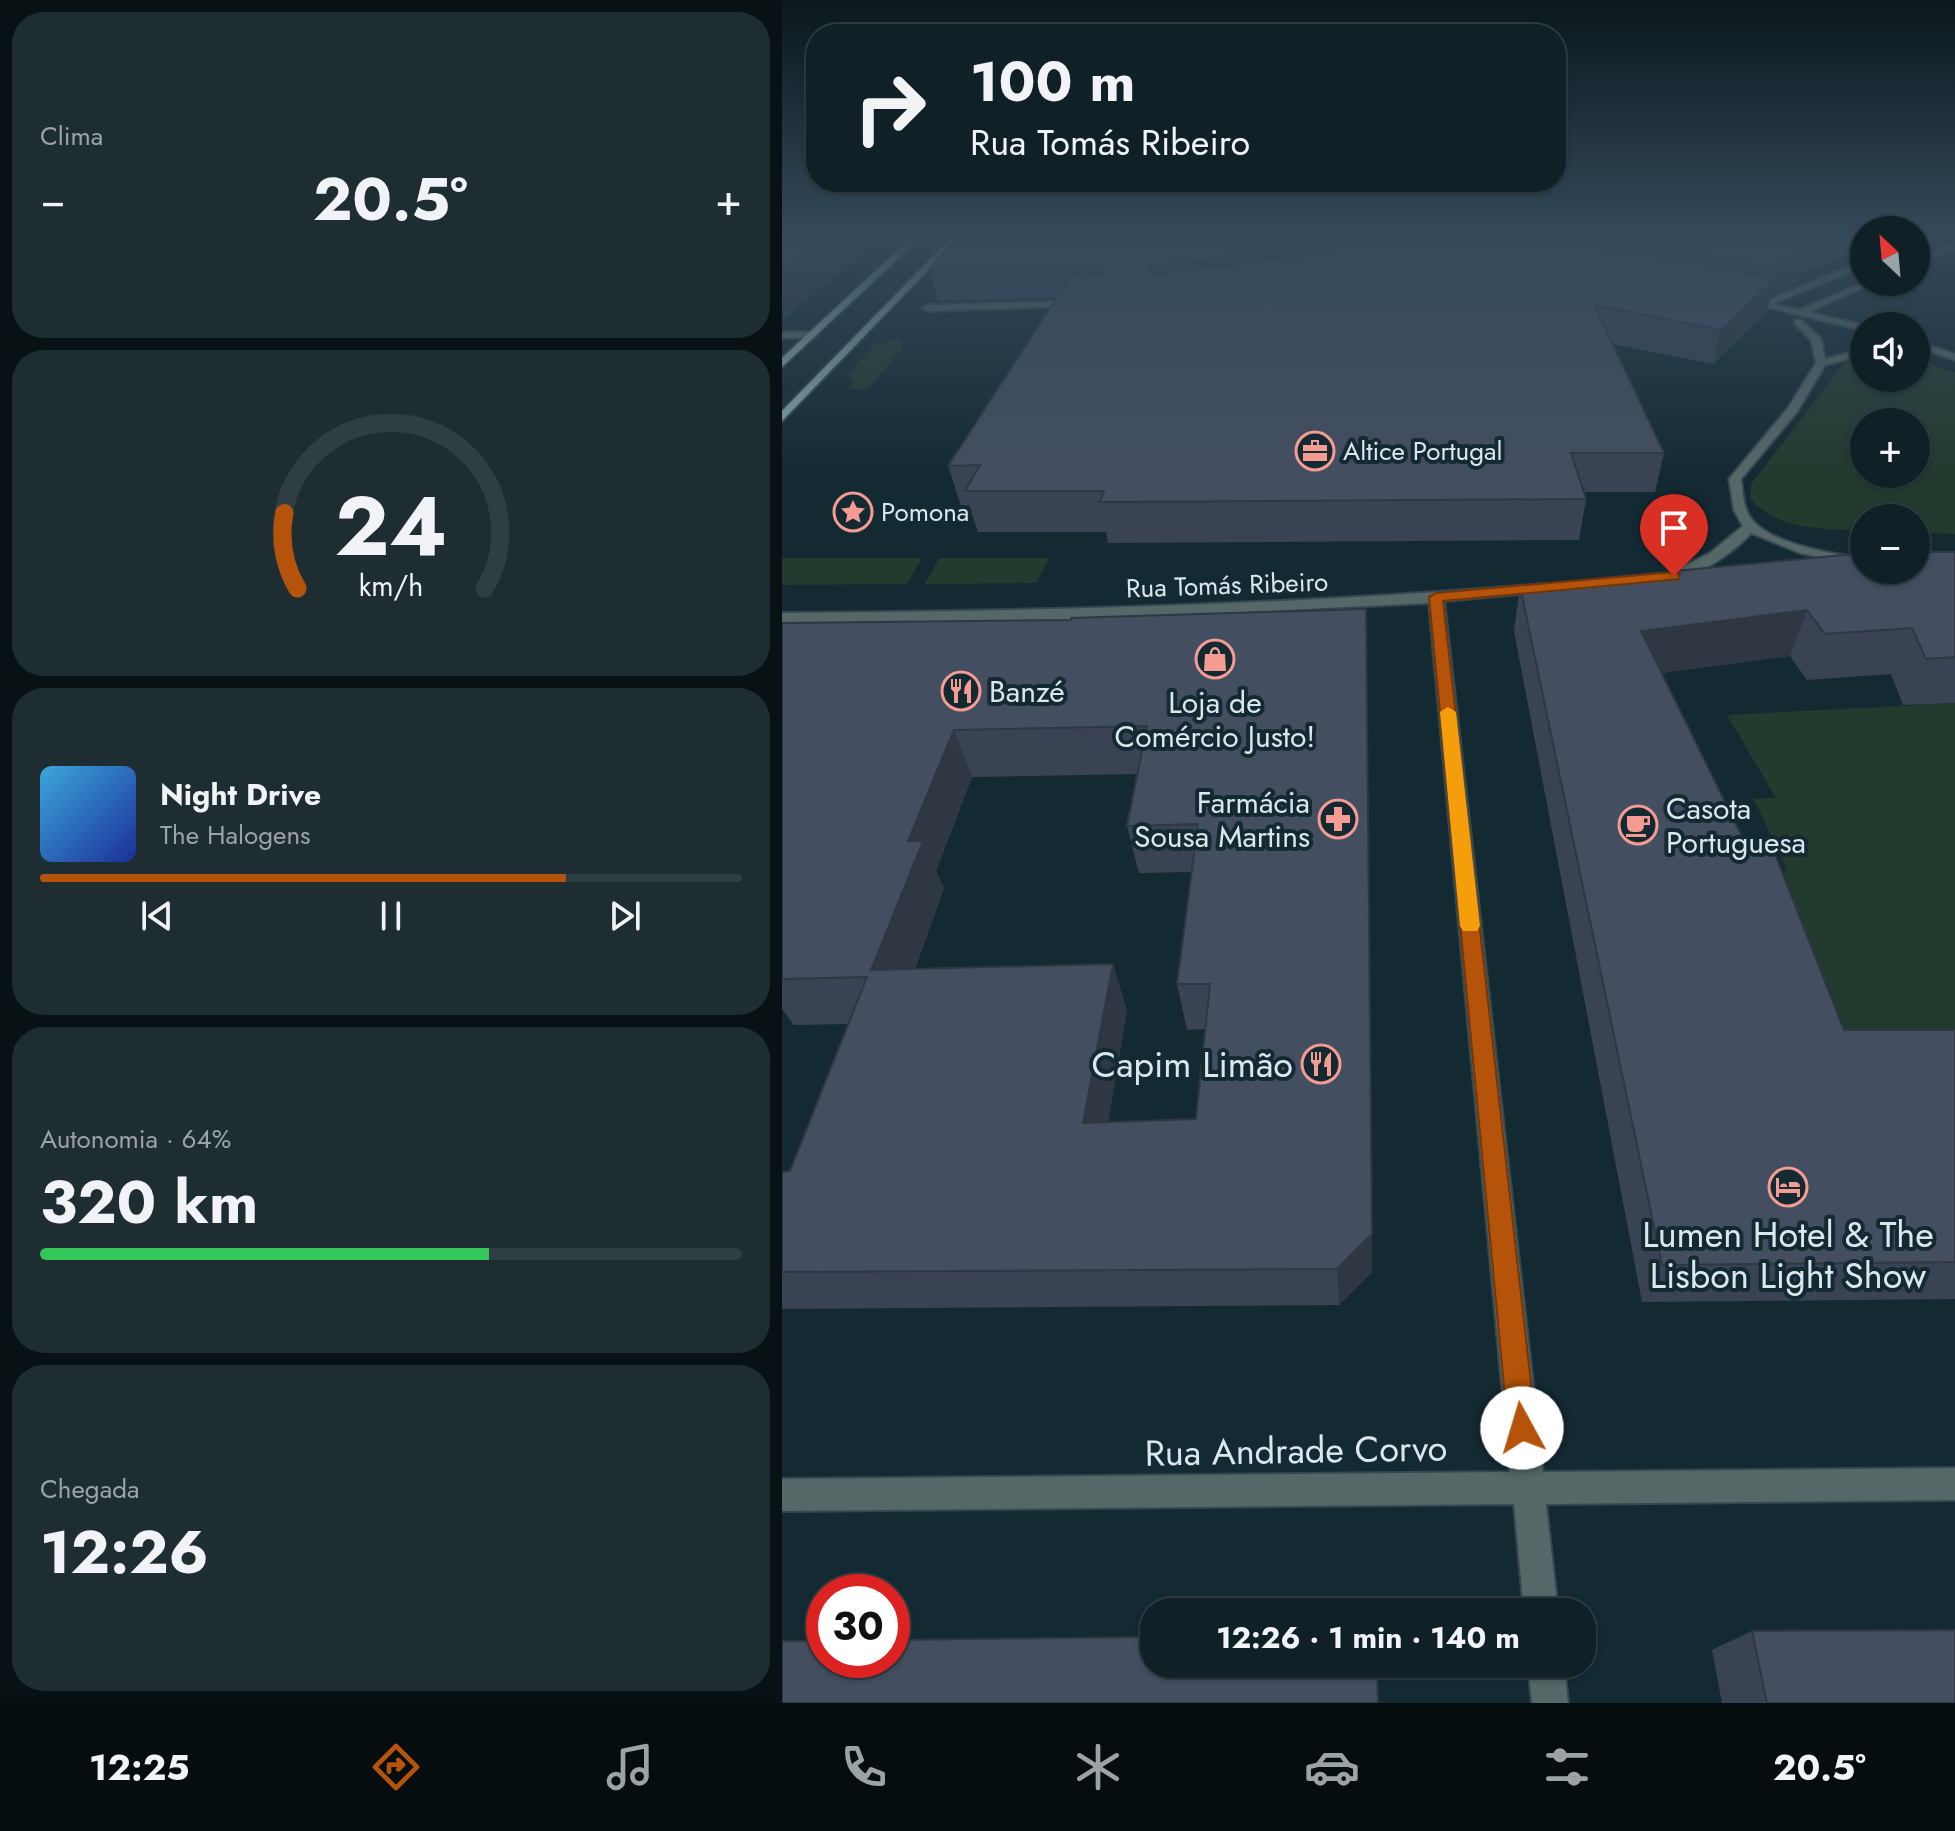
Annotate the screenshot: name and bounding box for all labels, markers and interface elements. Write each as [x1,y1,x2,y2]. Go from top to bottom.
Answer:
text: 100 m [970,41,1135,122]
icon: right [838,56,942,160]
text: Rua Tomás Ribeiro [970,116,1250,168]
text: Clima [40,117,103,155]
text: 20.5° [313,156,468,243]
text: − [40,168,66,232]
text: + [715,168,742,232]
north arrow [1850,216,1930,296]
map controls [1850,216,1930,584]
button: sound [1850,312,1930,392]
button: + [1850,408,1930,488]
office icon: Altice Portugal [1294,430,1336,472]
place label: Altice Portugal [1343,432,1503,470]
text: 24 [335,466,447,586]
place icon: Pomona [832,491,874,533]
place label: Pomona [881,493,969,531]
pin [1640,494,1708,576]
button: − [1850,504,1930,584]
icon: arrive [1652,506,1696,550]
street label: Rua Tomás Ribeiro [1125,562,1329,608]
text: km/h [359,565,423,607]
shop icon: Loja de Comércio Justo! [1194,638,1236,680]
restaurant icon: Banzé [940,670,982,712]
place label: Banzé [989,670,1065,713]
place label: Loja de Comércio Justo! [1115,681,1315,758]
text: Night Drive [160,773,321,816]
place label: Farmácia Sousa Martins [1134,781,1310,858]
place label: Casota Portuguesa [1666,787,1806,864]
pharmacy icon: Farmácia Sousa Martins [1317,798,1359,840]
cafe icon: Casota Portuguesa [1617,804,1659,846]
text: The Halogens [160,816,311,854]
icon: previous [135,894,179,938]
icon: pause [369,894,413,938]
icon: next [603,894,647,938]
place label: Capim Limão [1092,1038,1293,1090]
restaurant icon: Capim Limão [1300,1043,1342,1085]
text: Autonomia · 64% [40,1120,231,1158]
text: 320 km [40,1159,258,1246]
hotel icon: Lumen Hotel & The Lisbon Light Show [1767,1166,1809,1208]
place label: Lumen Hotel & The Lisbon Light Show [1642,1208,1934,1301]
position arrow [1480,1386,1564,1470]
street label: Rua Andrade Corvo [1144,1421,1448,1479]
text: Chegada [40,1470,140,1508]
text: 12:26 [40,1509,209,1596]
speed limit sign: 30 [806,1574,910,1678]
text: 12:26 · 1 min · 140 m [1216,1616,1520,1659]
icon: directions [368,1739,424,1795]
icon: music [602,1739,658,1795]
icon: phone [836,1739,892,1795]
icon: climate [1070,1739,1126,1795]
icon: car [1304,1739,1360,1795]
icon: filters [1539,1739,1595,1795]
text: 12:25 [89,1741,189,1793]
text: 20.5° [1773,1741,1866,1793]

